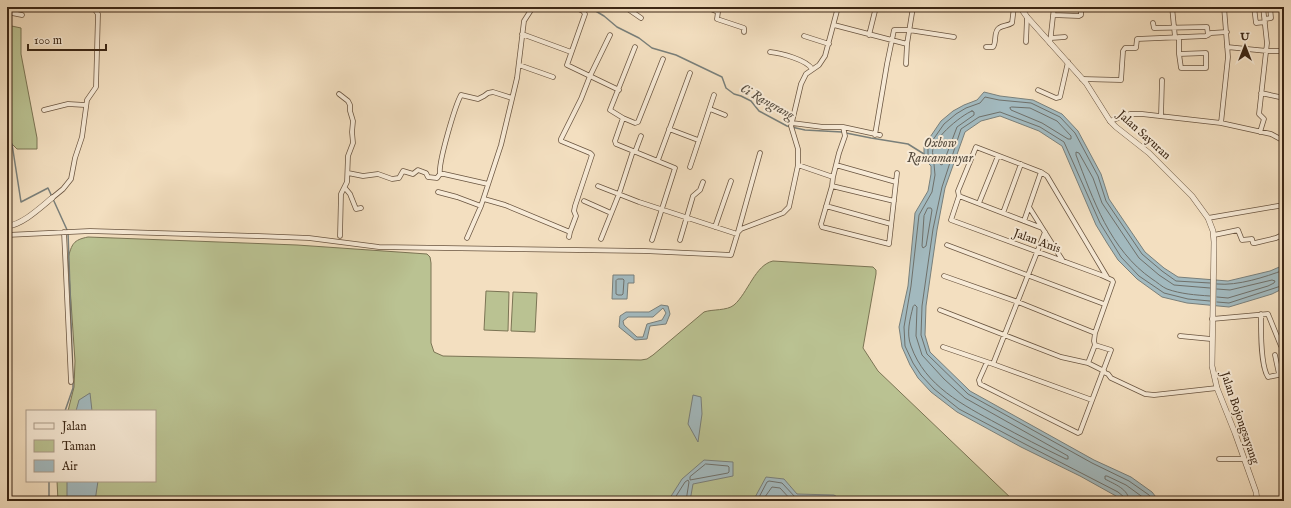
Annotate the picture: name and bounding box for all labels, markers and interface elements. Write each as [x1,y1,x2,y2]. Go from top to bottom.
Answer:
scale bar [28,26,106,52]
north arrow [1225,26,1265,66]
text: U [1239,30,1250,44]
text: 100 m [34,33,62,48]
water label: Ci Rangrang [737,80,798,125]
street label: Jalan Sayuran [1112,106,1174,164]
water label: Oxbow Rancamanyar [907,135,973,167]
street label: Jalan Anis [1009,225,1063,257]
street label: Jalan Bojongsayang [1216,368,1263,467]
legend [26,410,156,482]
text: Jalan [60,419,87,435]
text: Taman [62,439,96,454]
text: Air [61,459,78,474]

